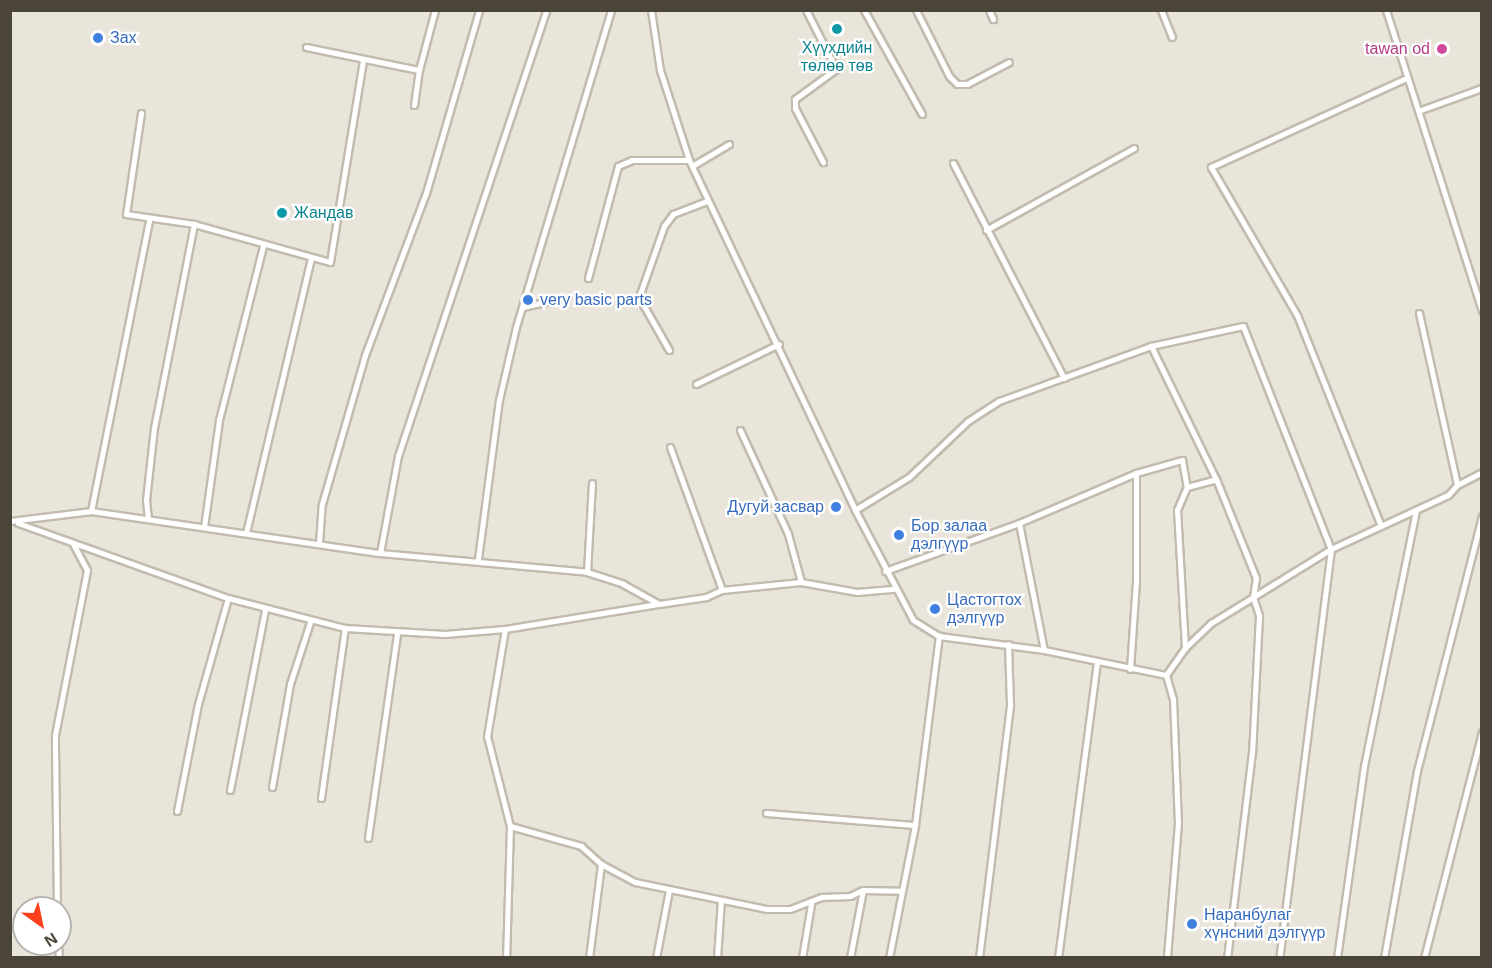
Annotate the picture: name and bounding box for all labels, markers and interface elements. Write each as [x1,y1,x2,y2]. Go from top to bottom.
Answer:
marker: Хүүхдийн төлөө төв [830,22,844,36]
place label: Зах [110,28,137,48]
marker: Зах [91,31,105,45]
place label: Хүүхдийн төлөө төв [801,38,873,76]
place label: tawan od [1365,39,1430,59]
marker: tawan od [1435,42,1449,56]
place label: Жандав [294,203,353,223]
marker: Жандав [275,206,289,220]
place label: very basic parts [540,290,652,310]
marker: very basic parts [521,293,535,307]
place label: Дугуй засвар [727,497,824,517]
marker: Дугуй засвар [829,500,843,514]
place label: Бор залаа дэлгүүр [911,516,987,554]
marker: Бор залаа дэлгүүр [892,528,906,542]
place label: Цастогтох дэлгүүр [947,590,1022,628]
marker: Цастогтох дэлгүүр [928,602,942,616]
north arrow [12,896,72,956]
place label: Наранбулаг хүнсний дэлгүүр [1204,905,1325,943]
marker: Наранбулаг хүнсний дэлгүүр [1185,917,1199,931]
text: N [42,930,60,950]

